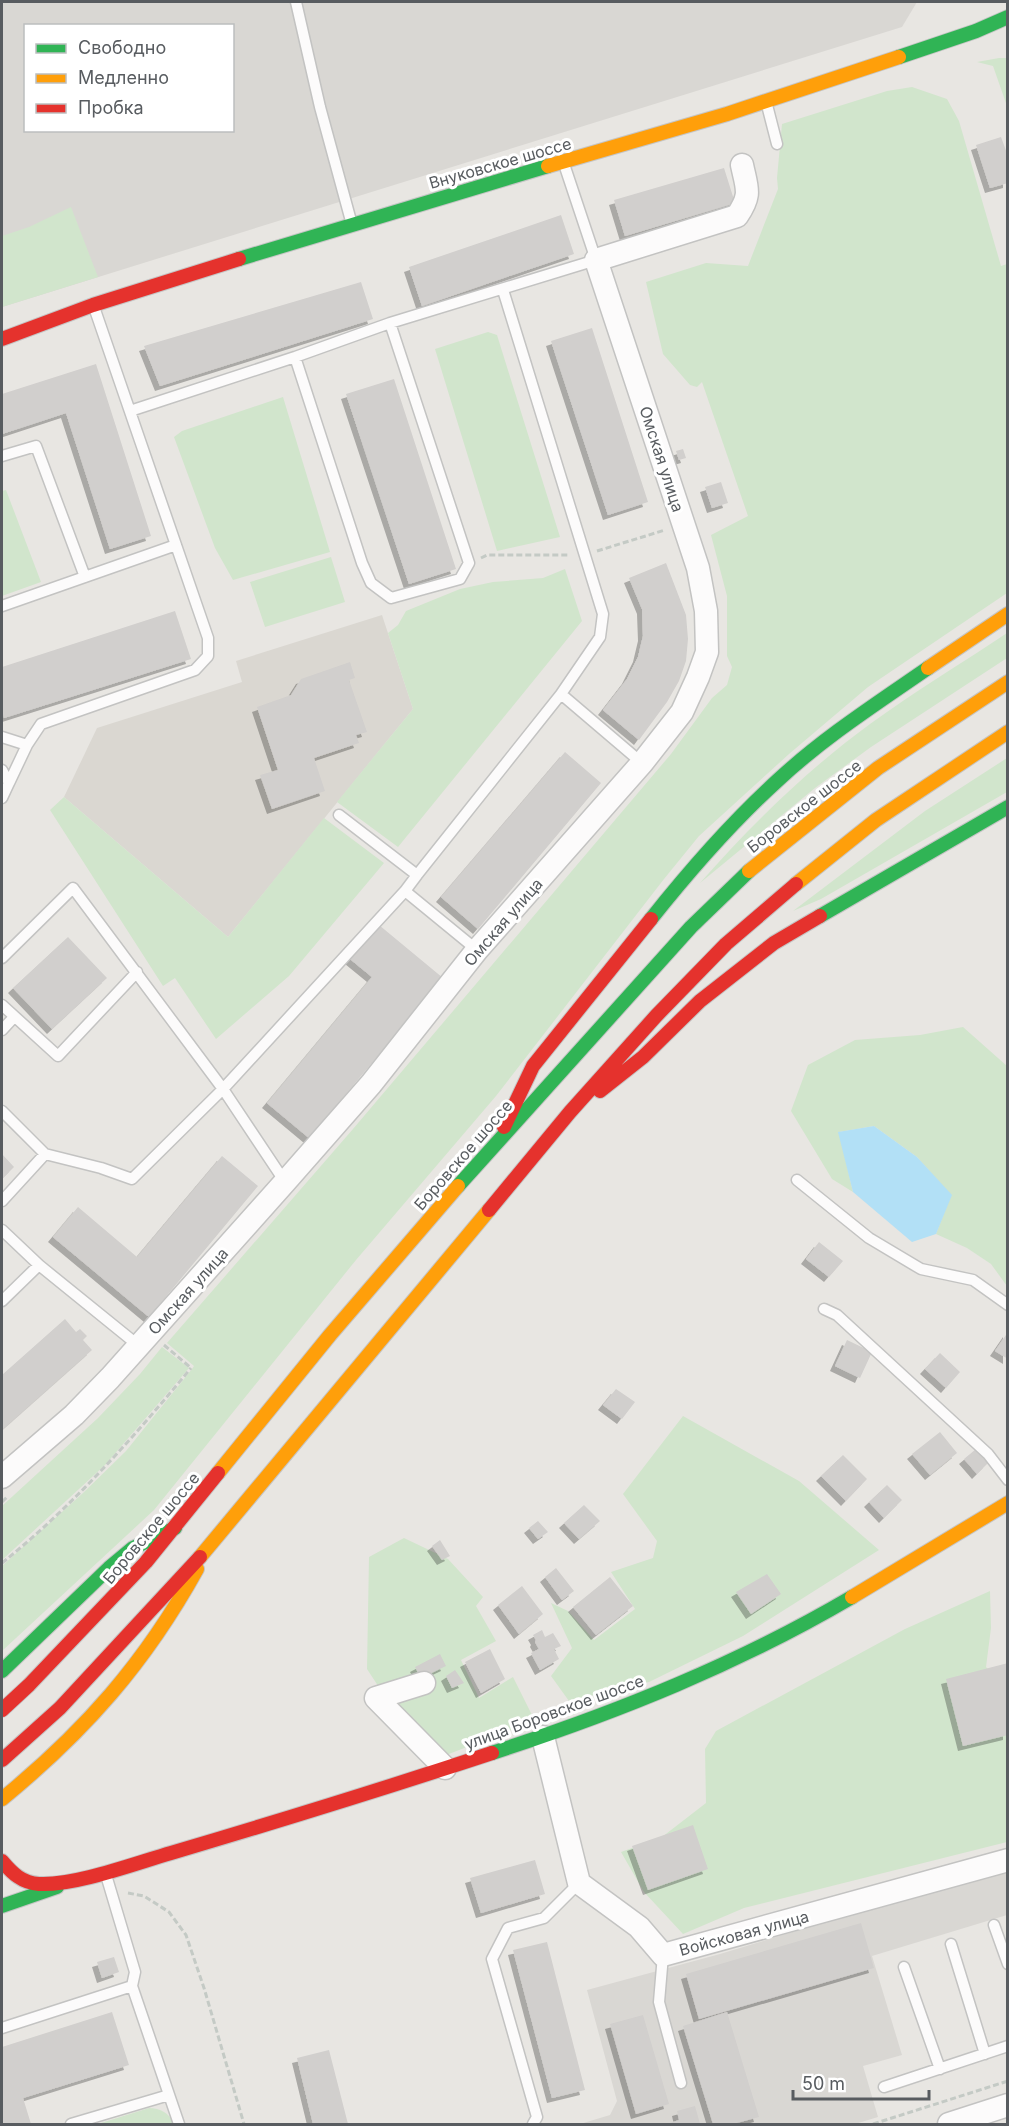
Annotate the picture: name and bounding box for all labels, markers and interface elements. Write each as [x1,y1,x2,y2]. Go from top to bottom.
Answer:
legend [24,24,234,132]
text: Свободно [78,37,166,58]
text: Медленно [78,67,169,88]
text: Пробка [78,97,144,118]
street label: Внуковское шоссе [427,133,573,193]
street label: Омская улица [635,404,689,514]
street label: Боровское шоссе [743,755,865,857]
street label: Омская улица [459,874,547,970]
street label: Боровское шоссе [410,1096,516,1214]
street label: Омская улица [144,1243,232,1339]
street label: Боровское шоссе [98,1468,204,1588]
street label: улица Боровское шоссе [462,1670,646,1754]
street label: Войсковая улица [677,1906,811,1960]
scale bar [793,2063,930,2101]
text: 50 m [802,2073,845,2094]

